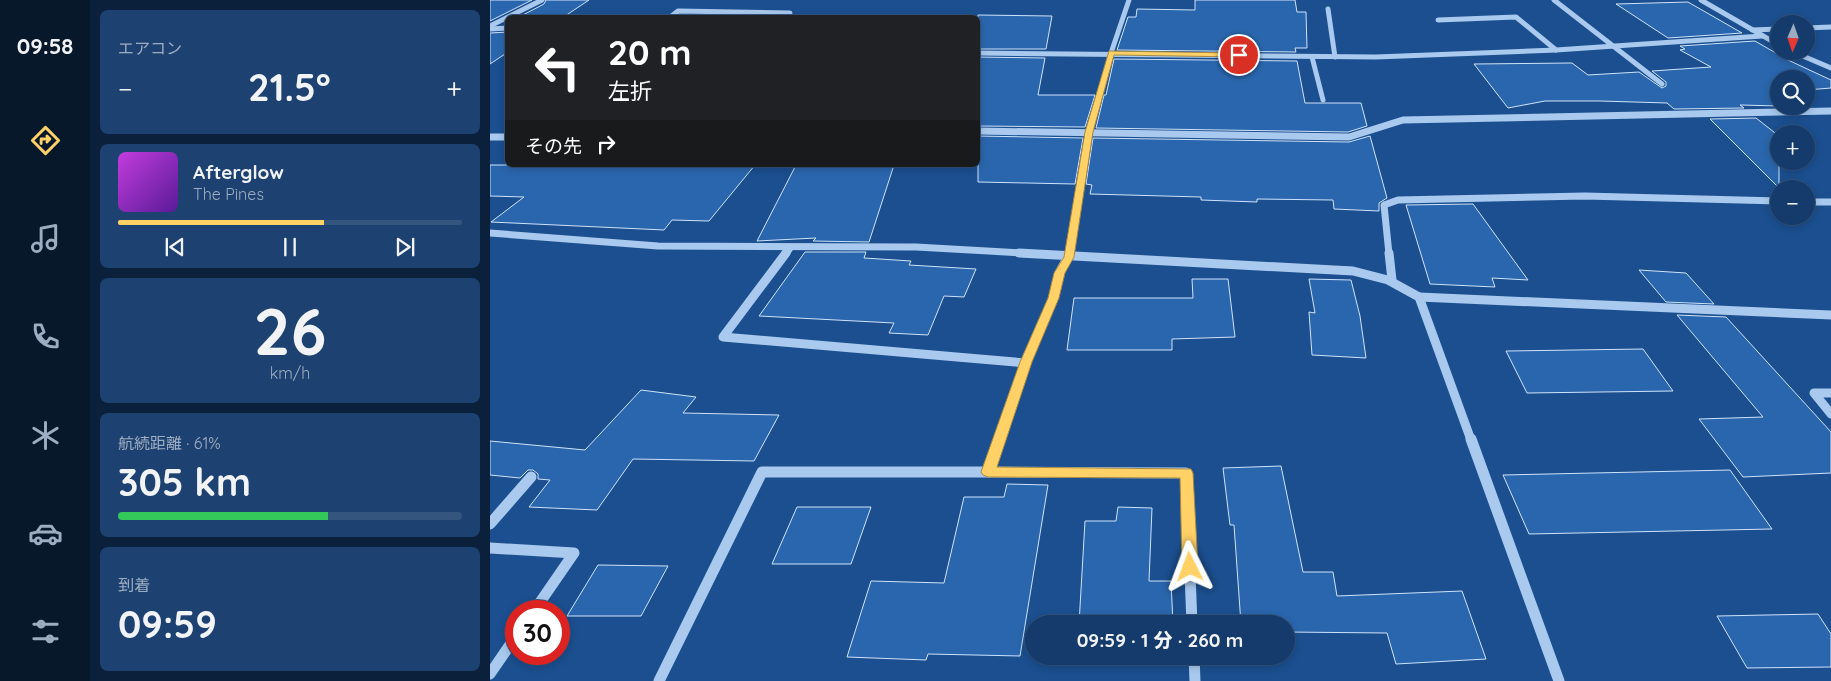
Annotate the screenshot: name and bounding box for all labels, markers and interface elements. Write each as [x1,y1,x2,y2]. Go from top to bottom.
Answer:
north arrow [1770,15,1815,60]
map controls [1770,15,1815,225]
text: 20 m [608,30,691,74]
text: 09:58 [17,32,73,60]
pin [1218,34,1260,76]
icon: left [525,35,590,100]
text: エアコン [118,38,182,58]
icon: arrive [1225,41,1253,69]
text: 21.5° [248,63,331,111]
button: search [1770,70,1815,115]
text: − [118,71,133,106]
text: + [446,71,462,106]
text: 左折 [608,77,652,105]
icon: directions [28,123,63,158]
button: + [1770,125,1815,170]
icon: right [592,130,620,158]
text: その先 [525,134,582,158]
text: Afterglow [193,160,284,184]
button: − [1770,180,1815,225]
text: The Pines [193,184,264,204]
icon: music [28,221,63,256]
icon: previous [161,233,189,261]
icon: pause [276,233,304,261]
icon: next [391,233,419,261]
text: 26 [254,290,326,371]
icon: phone [28,319,63,354]
text: km/h [270,363,310,383]
icon: climate [28,418,63,453]
text: 航続距離 · 61% [118,433,221,453]
text: 305 km [118,458,251,506]
icon: car [28,516,63,551]
position arrow [1163,540,1215,592]
text: 到着 [118,575,150,595]
text: 09:59 [118,600,217,648]
speed limit sign: 30 [505,600,570,665]
icon: filters [28,614,63,649]
text: 09:59 · 1 分 · 260 m [1077,628,1243,652]

